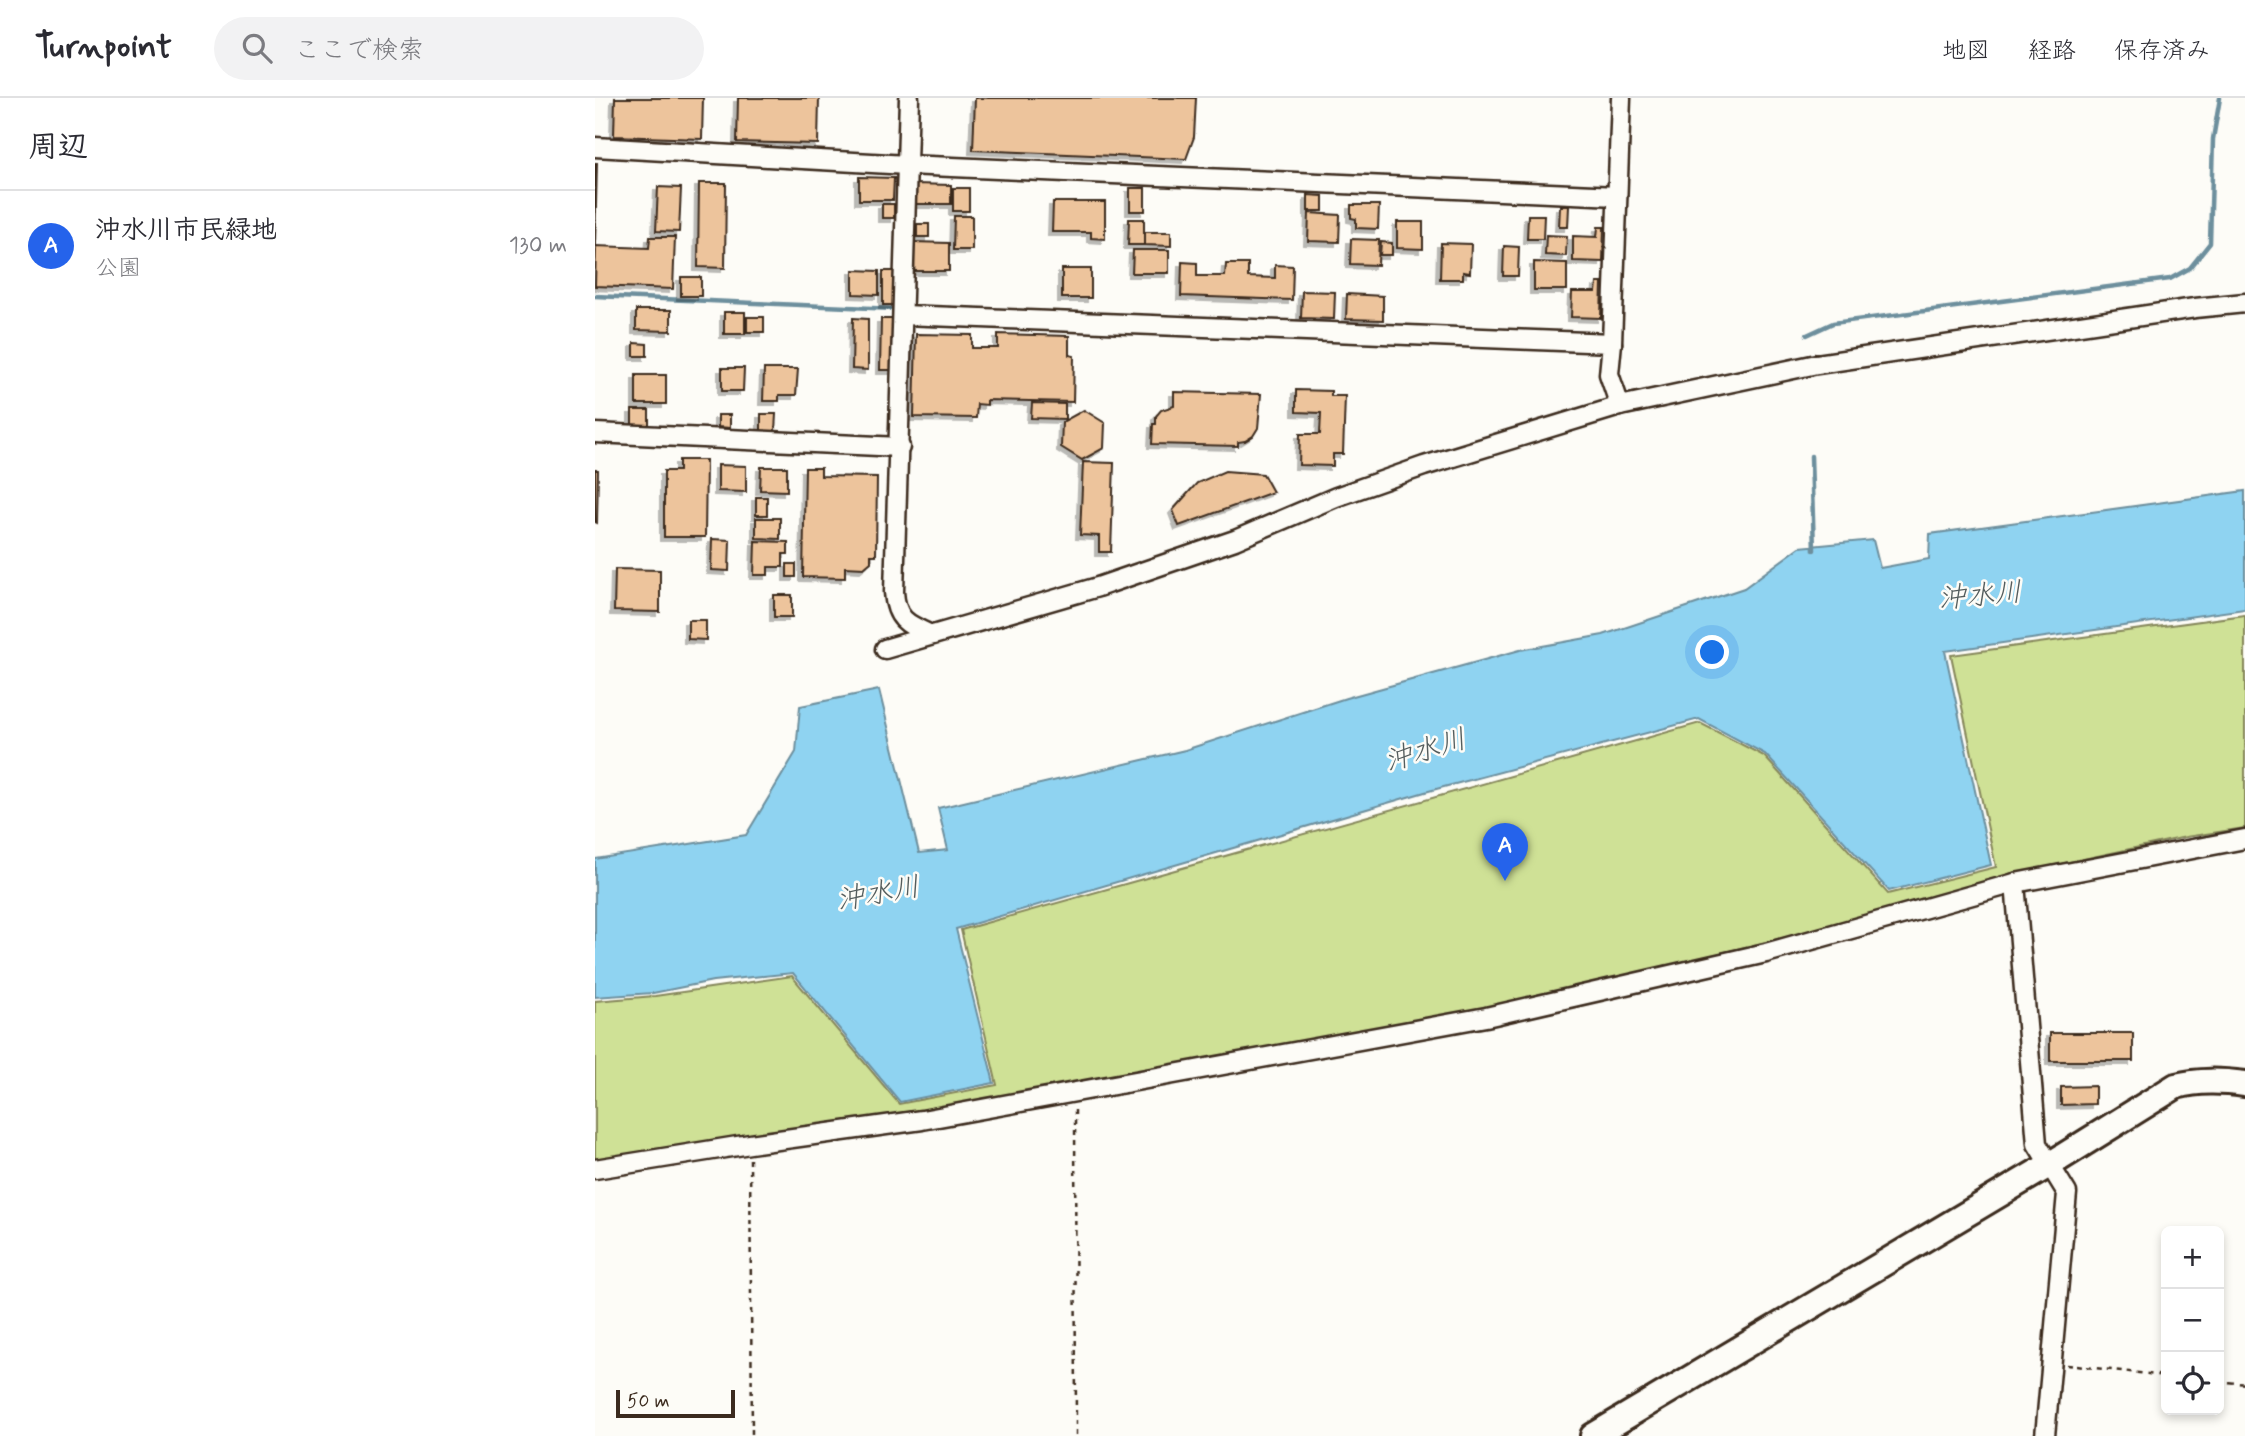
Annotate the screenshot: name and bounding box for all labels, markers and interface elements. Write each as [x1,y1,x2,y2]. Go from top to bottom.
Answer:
search box [214,17,704,80]
text: Turnpoint [35,26,172,70]
icon: search [238,29,276,67]
text: ここで検索 [294,34,424,68]
text: 地図 [1942,36,1990,67]
text: 経路 [2028,36,2076,67]
text: 保存済み [2114,36,2210,67]
text: 周辺 [28,128,88,167]
text: 沖水川市民緑地 [95,214,277,248]
text: A [43,231,59,261]
text: 130 m [509,231,567,261]
text: 公園 [95,254,141,284]
water label: 沖水川 [1937,574,2024,619]
your location [1695,635,1729,669]
water label: 沖水川 [1380,721,1471,781]
pin: A [1482,823,1528,881]
water label: 沖水川 [834,869,923,920]
map controls [2161,1226,2224,1415]
button: + [2161,1226,2224,1289]
button: − [2161,1289,2224,1352]
button: locate [2161,1352,2224,1415]
scale bar [616,1387,735,1419]
text: 50 m [627,1389,670,1414]

